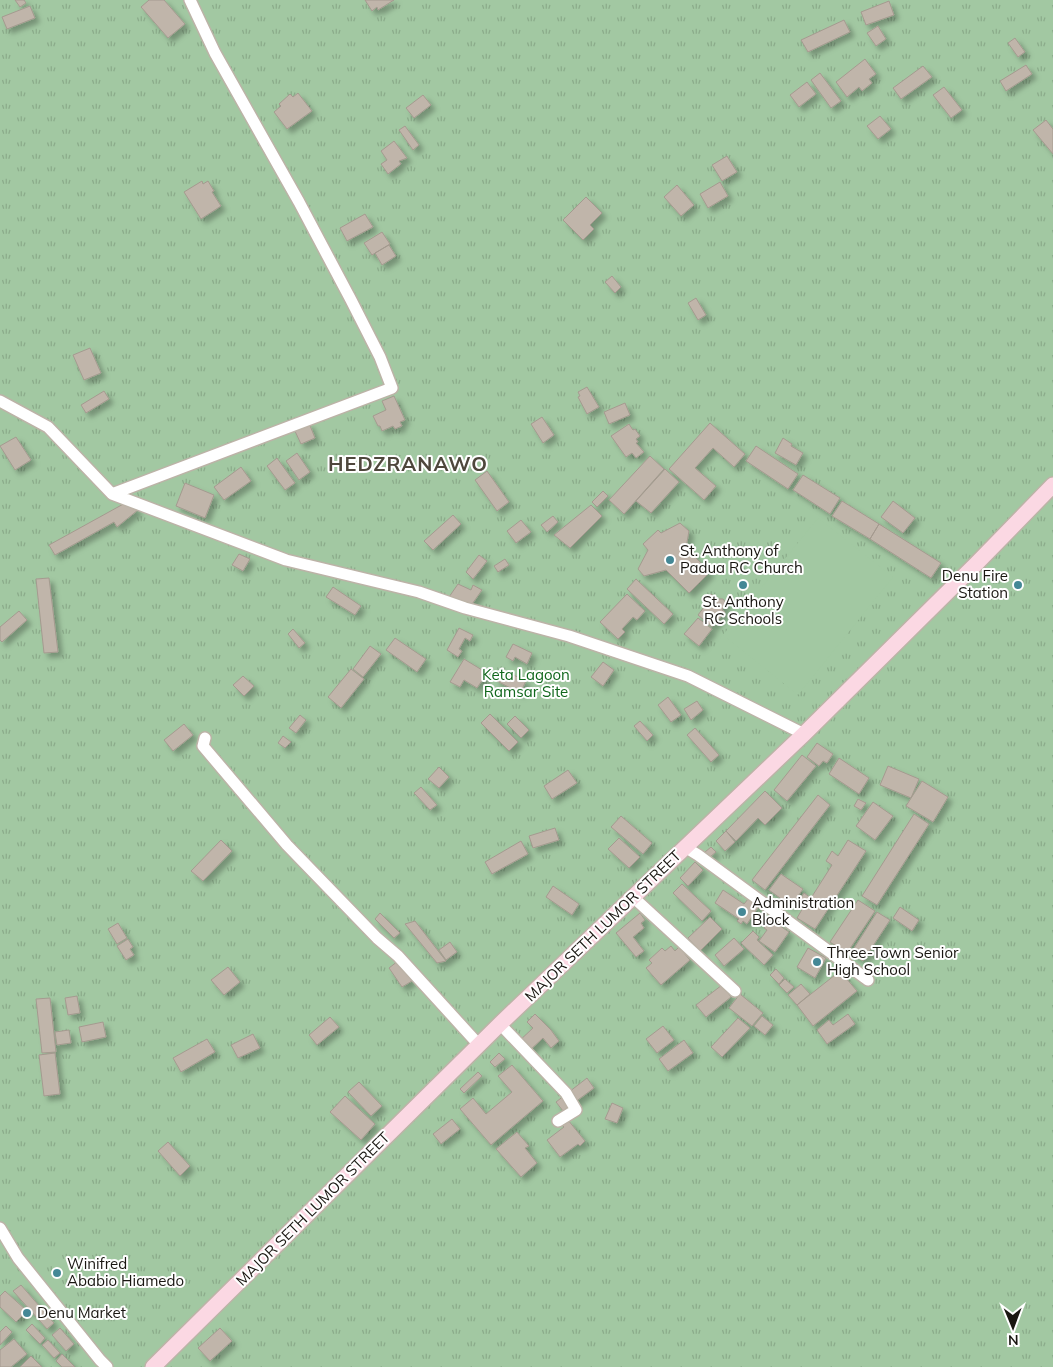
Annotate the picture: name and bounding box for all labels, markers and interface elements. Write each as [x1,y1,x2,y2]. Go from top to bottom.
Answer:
district label: HEDZRANAWO [328,451,488,476]
place label: St. Anthony of Padua RC Church [680,541,803,577]
marker: St. Anthony of Padua RC Church [664,554,676,566]
place label: Denu Fire Station [942,566,1008,602]
marker: St. Anthony RC Schools [737,579,749,591]
marker: Denu Fire Station [1012,579,1024,591]
place label: St. Anthony RC Schools [702,592,784,628]
park label: Keta Lagoon Ramsar Site [482,665,570,701]
street label: MAJOR SETH LUMOR STREET [521,846,685,1005]
place label: Administration Block [752,893,854,929]
marker: Administration Block [736,906,748,918]
place label: Three-Town Senior High School [827,943,959,979]
marker: Three-Town Senior High School [811,956,823,968]
street label: MAJOR SETH LUMOR STREET [232,1128,394,1290]
place label: Winifred Ababio Hiamedo [67,1254,184,1290]
marker: Winifred Ababio Hiamedo [51,1267,63,1279]
north arrow [988,1302,1038,1352]
place label: Denu Market [37,1303,126,1322]
marker: Denu Market [21,1307,33,1319]
text: N [1008,1331,1019,1349]

